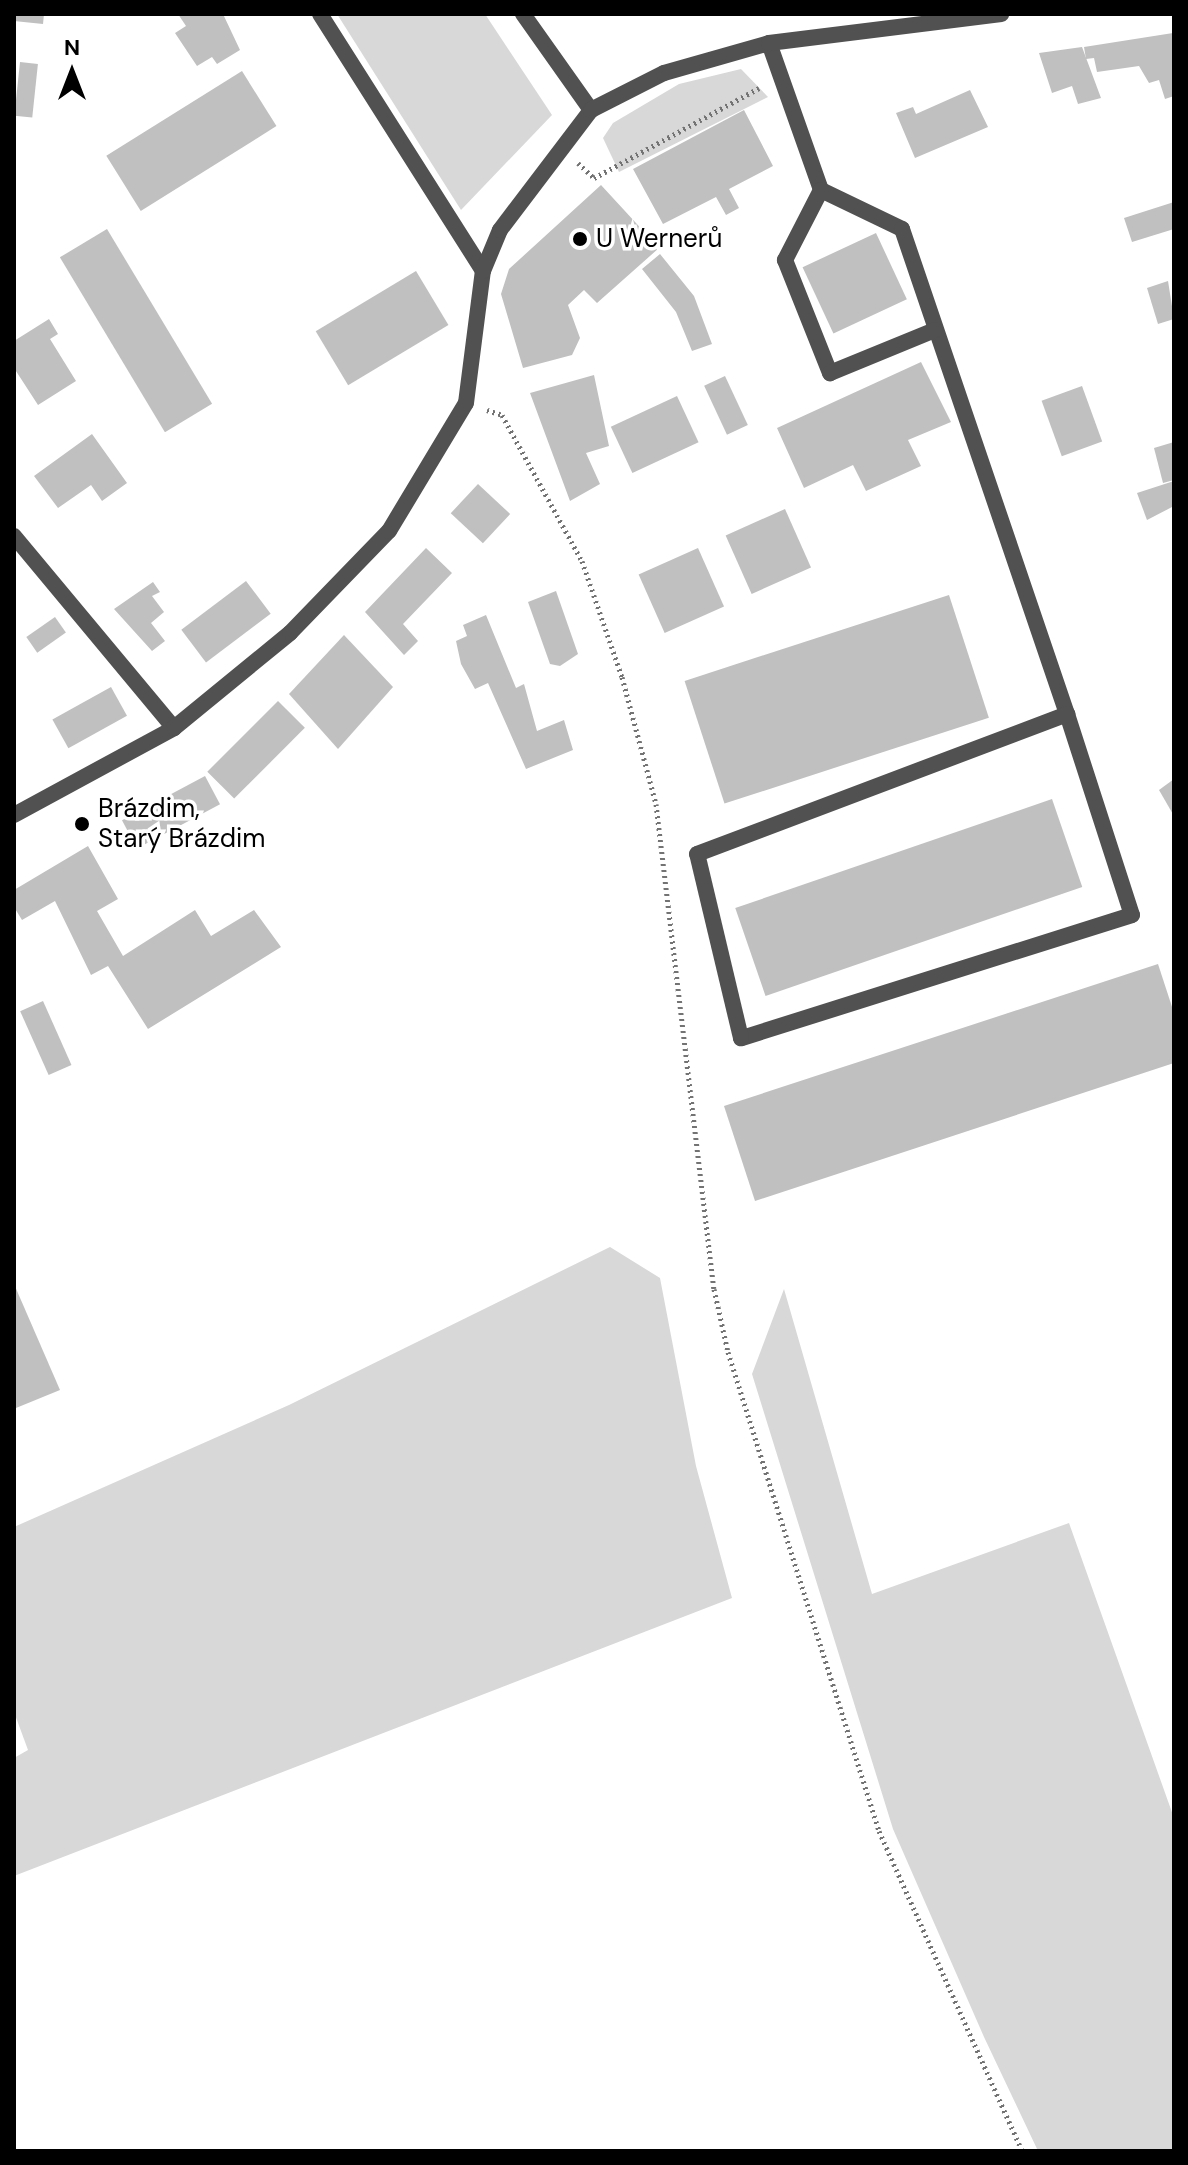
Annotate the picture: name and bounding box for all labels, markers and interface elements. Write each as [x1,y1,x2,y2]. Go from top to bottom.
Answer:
north arrow [32,32,112,112]
text: N [64,33,80,62]
place label: U Wernerů [596,223,722,255]
marker: U Wernerů [571,230,589,248]
place label: Brázdim, Starý Brázdim [98,793,265,854]
marker: Brázdim, Starý Brázdim [73,815,91,833]

